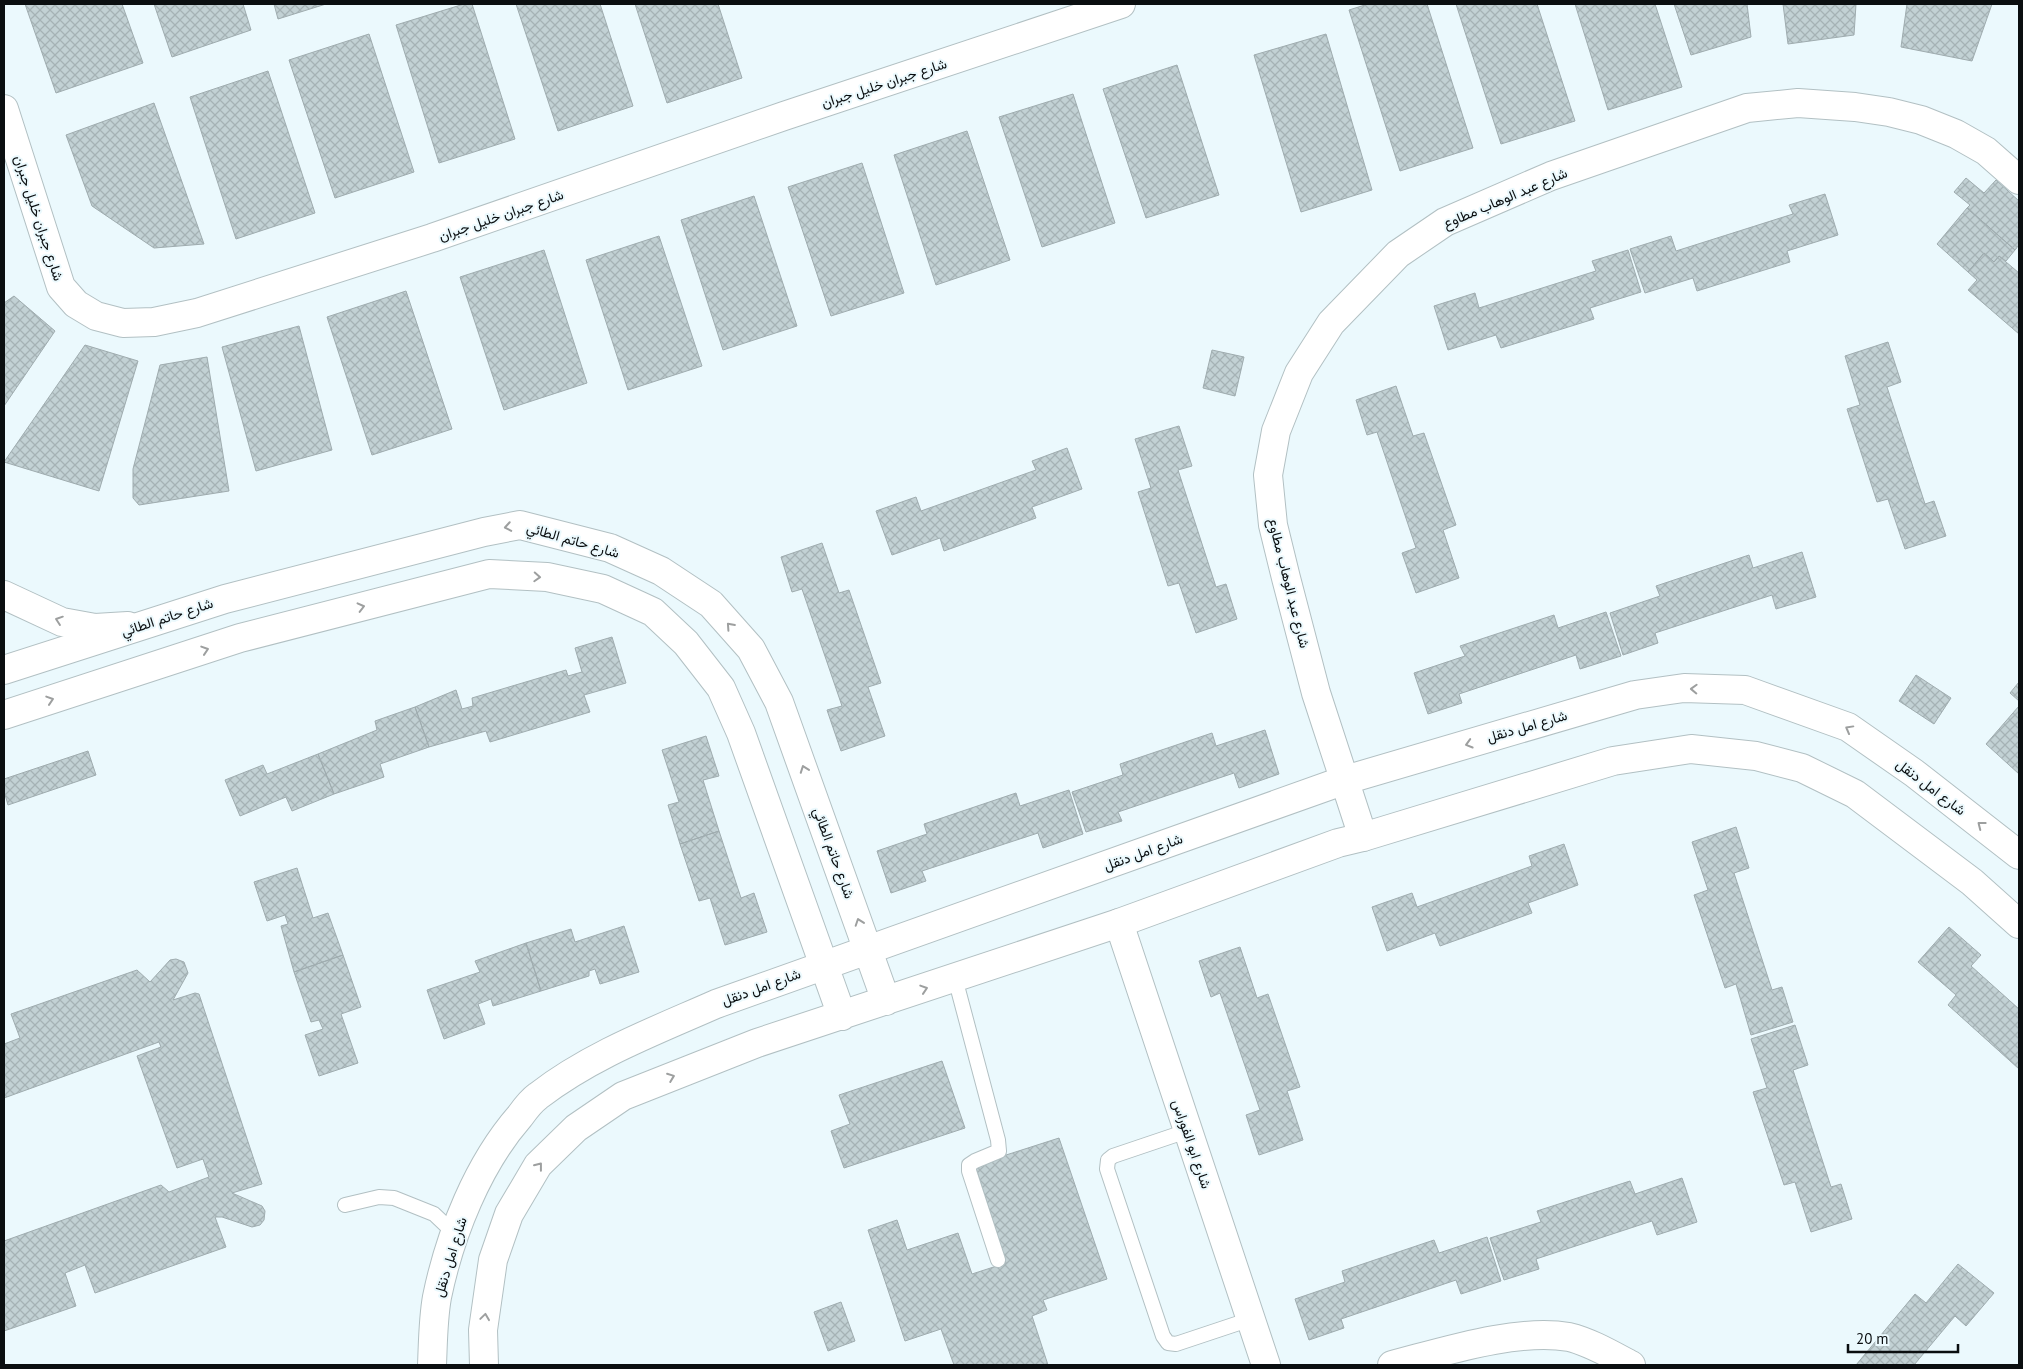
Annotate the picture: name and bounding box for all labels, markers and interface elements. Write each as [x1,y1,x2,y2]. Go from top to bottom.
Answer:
street label: شارع جبران خليل جبران [819,54,950,114]
street label: شارع جبران خليل جبران [8,153,68,284]
street label: شارع عبد الوهاب مطاوع [1440,164,1571,234]
street label: شارع جبران خليل جبران [436,185,566,247]
street label: شارع عبد الوهاب مطاوع [1262,516,1314,650]
street label: شارع حاتم الطائي [524,518,621,565]
one-way arrow [504,522,513,532]
one-way arrow [533,571,541,582]
street label: شارع حاتم الطائي [119,594,216,643]
one-way arrow [357,602,366,613]
one-way arrow [56,616,64,626]
one-way arrow [727,623,736,632]
one-way arrow [200,645,208,655]
one-way arrow [1690,683,1698,694]
one-way arrow [45,695,54,705]
street label: شارع امل دنقل [1485,706,1570,748]
one-way arrow [1846,725,1855,735]
one-way arrow [1466,738,1474,748]
street label: شارع امل دنقل [1891,755,1969,821]
one-way arrow [800,765,810,774]
street label: شارع حاتم الطائي [806,805,859,902]
one-way arrow [1978,822,1987,830]
street label: شارع امل دنقل [1101,829,1186,876]
one-way arrow [854,918,864,927]
street label: شارع امل دنقل [719,964,804,1011]
one-way arrow [919,984,928,994]
one-way arrow [667,1073,675,1083]
street label: شارع ابو الفوراس [1166,1097,1216,1192]
one-way arrow [533,1163,541,1172]
street label: شارع امل دنقل [429,1215,473,1300]
one-way arrow [479,1312,490,1320]
scale bar [1848,1322,1958,1354]
text: 20 m [1856,1329,1889,1348]

